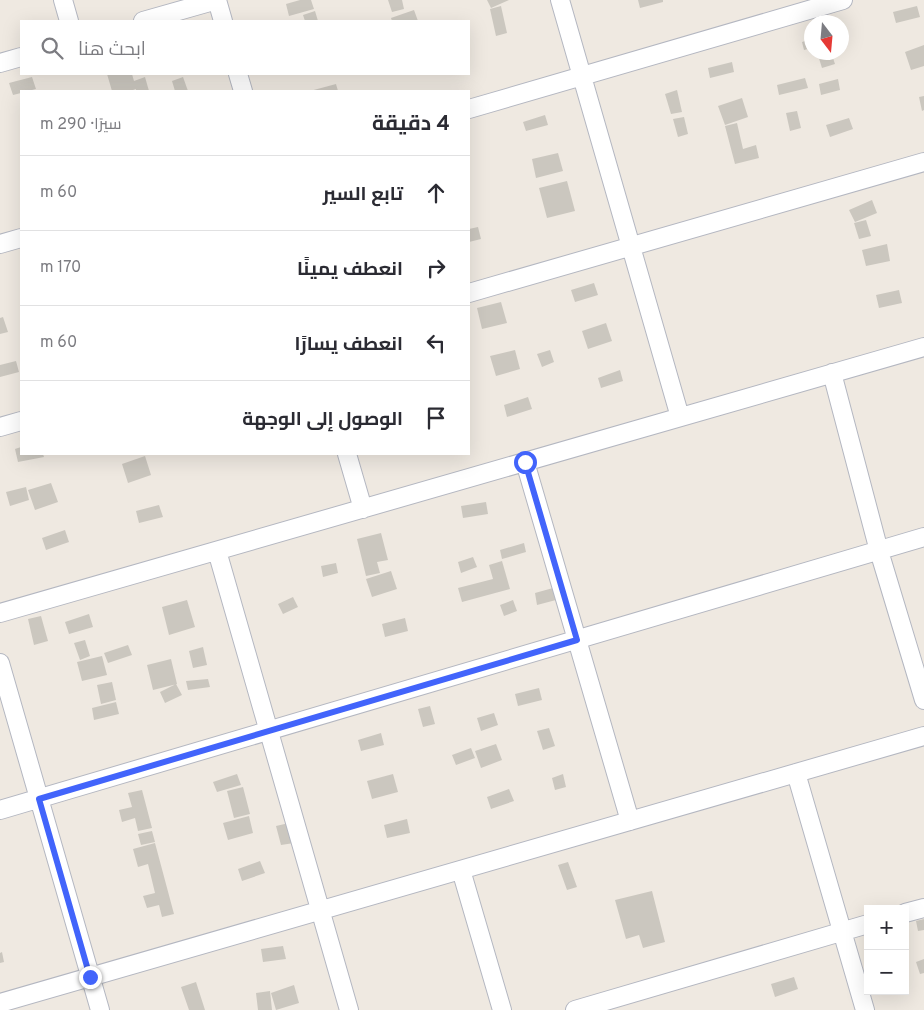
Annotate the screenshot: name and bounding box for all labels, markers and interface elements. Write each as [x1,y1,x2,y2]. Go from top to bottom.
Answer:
north arrow [804,15,849,60]
search box [20,20,470,75]
icon: search [38,34,66,62]
text: ابحث هنا [78,38,146,62]
text: 4 دقيقة [372,111,450,138]
text: سيرًا · 290 m [40,115,121,135]
icon: ahead [422,179,450,207]
text: 60 m [40,183,77,203]
text: تابع السير [323,183,403,207]
icon: right [422,254,450,282]
text: 170 m [40,258,81,278]
text: انعطف يمينًا [297,258,403,282]
icon: left [422,329,450,357]
text: 60 m [40,333,77,353]
text: انعطف يسارًا [295,333,403,357]
icon: arrive [422,404,450,432]
text: الوصول إلى الوجهة [242,408,403,432]
route start [514,451,537,474]
map controls [864,905,909,995]
button: + [864,905,909,950]
button: − [864,950,909,995]
route end [79,966,102,989]

